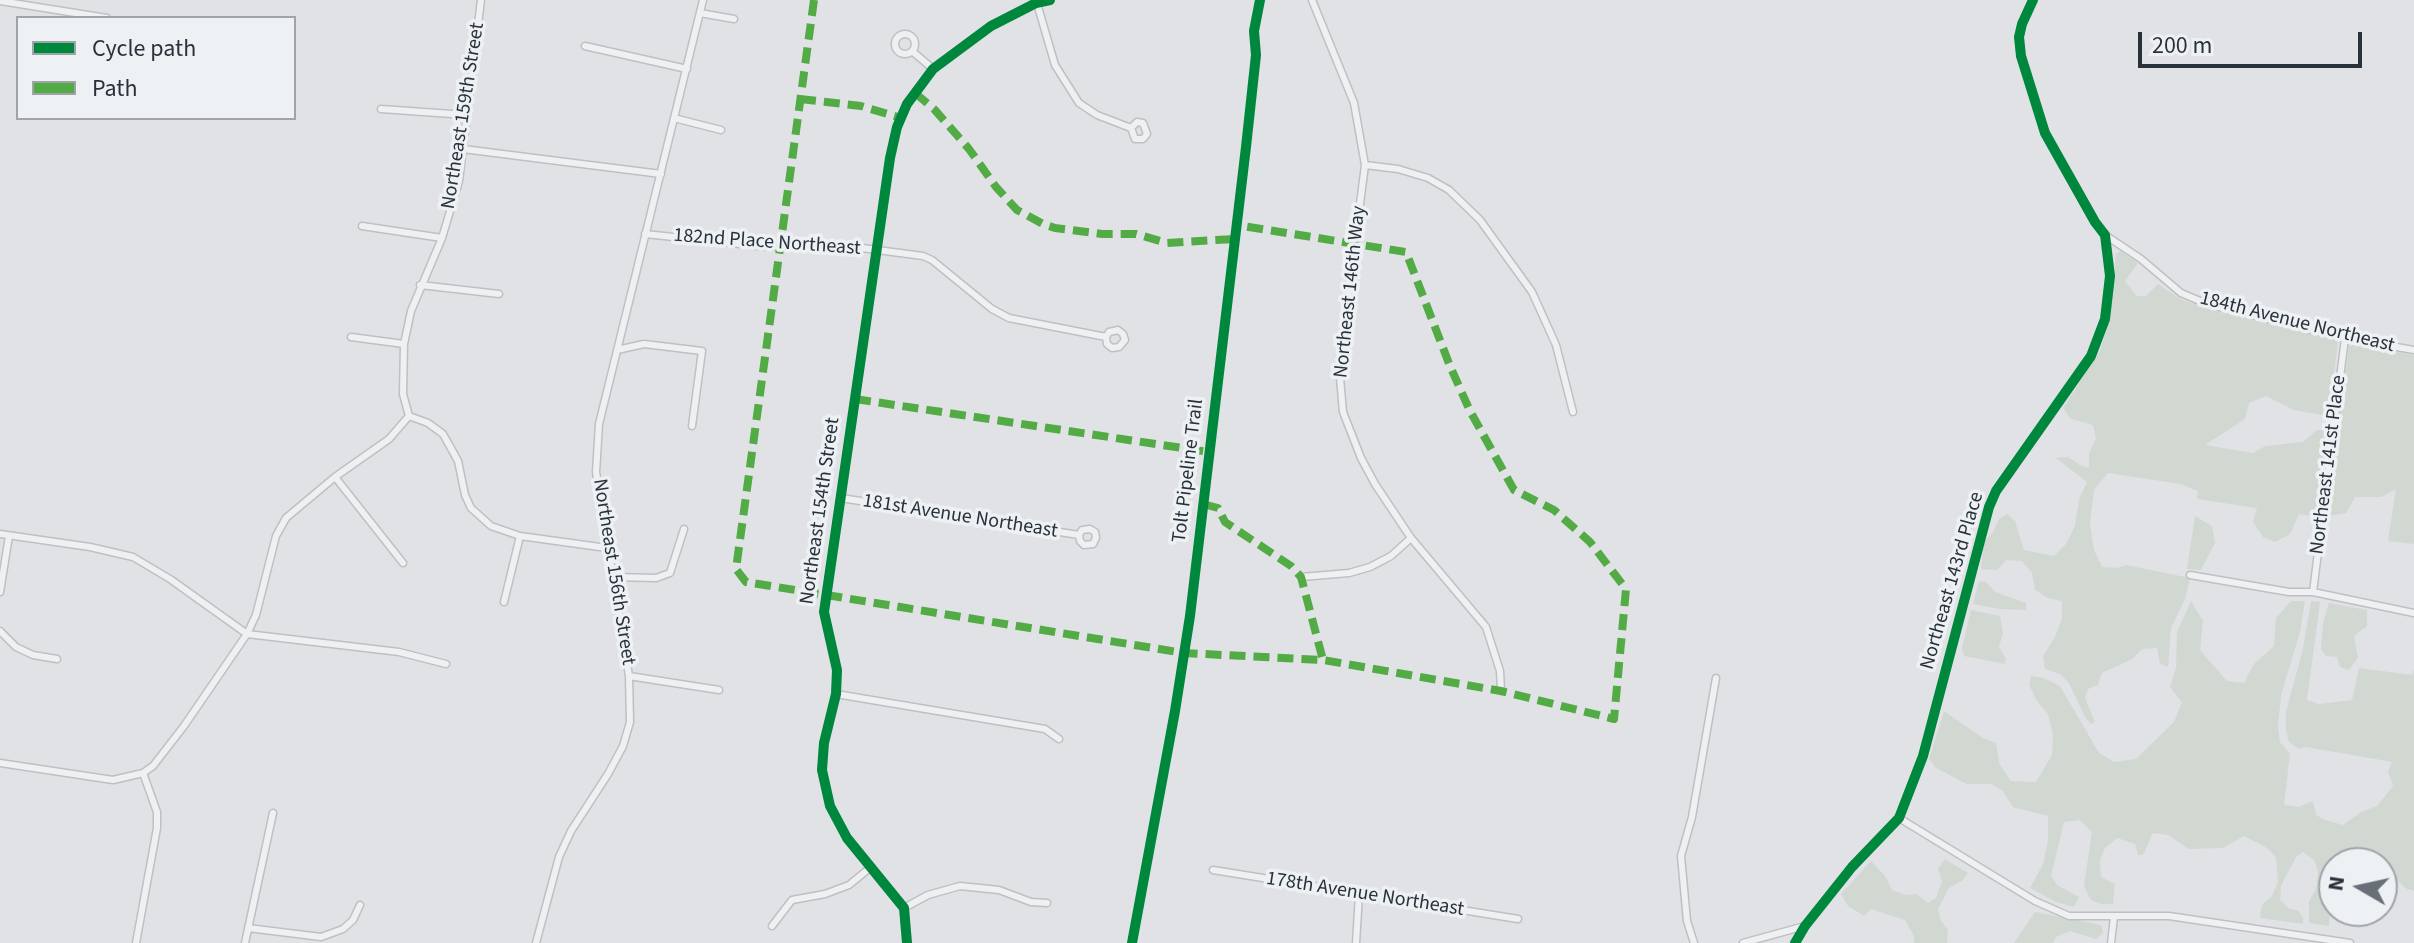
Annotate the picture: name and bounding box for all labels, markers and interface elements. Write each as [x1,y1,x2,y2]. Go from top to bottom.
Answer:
legend [16,16,296,120]
scale bar [2142,16,2366,66]
street label: Northeast 159th Street [437,21,491,211]
text: 200 m [2152,28,2212,63]
text: Cycle path [92,31,196,66]
text: Path [92,71,138,106]
street label: Northeast 146th Way [1330,205,1372,379]
street label: 182nd Place Northeast [672,224,862,262]
street label: 184th Avenue Northeast [2197,287,2397,359]
street label: Northeast 141st Place [2306,374,2352,556]
street label: Tolt Pipeline Trail [1168,398,1210,544]
street label: Northeast 154th Street [796,416,846,606]
street label: Northeast 156th Street [586,477,640,667]
street label: Northeast 143rd Place [1916,489,1990,673]
street label: 181st Avenue Northeast [861,490,1059,544]
north arrow [2318,847,2398,927]
street label: 178th Avenue Northeast [1264,868,1466,922]
text: N [2319,874,2353,893]

